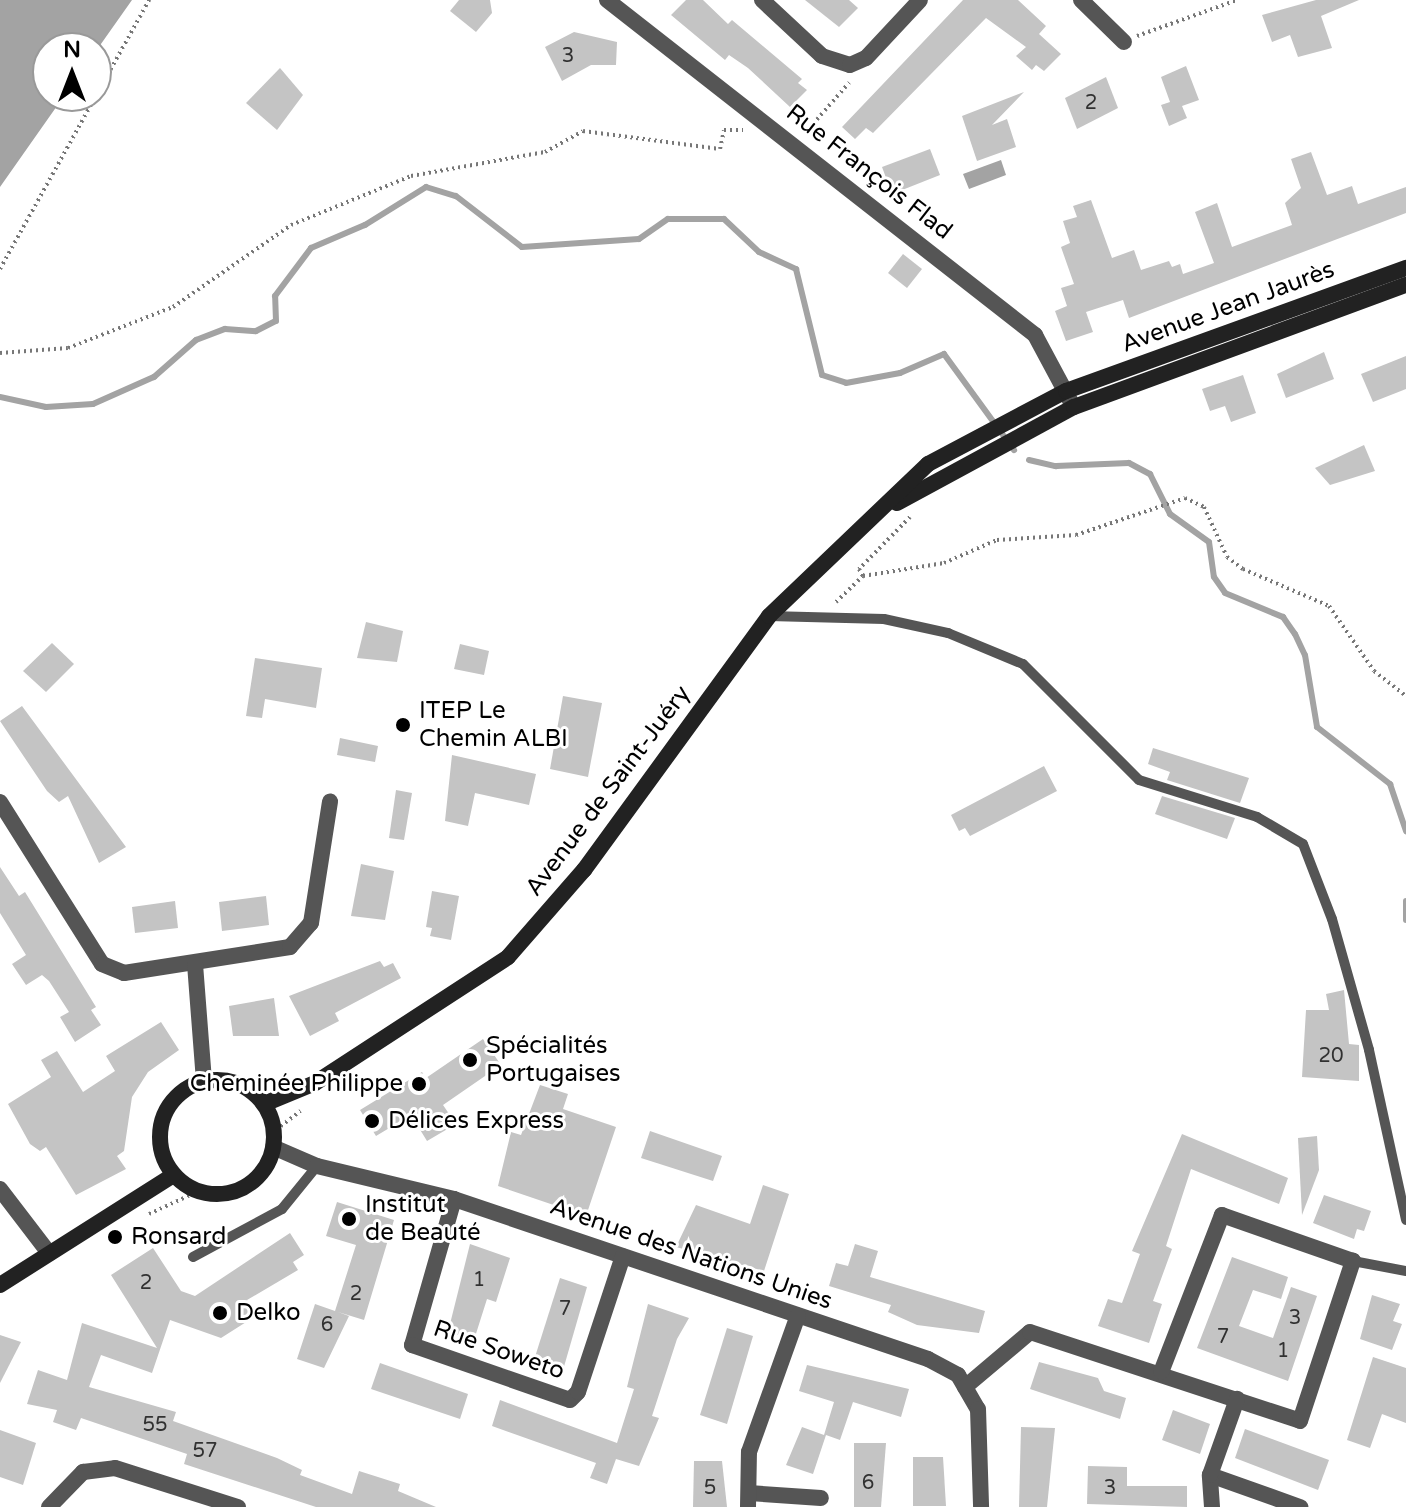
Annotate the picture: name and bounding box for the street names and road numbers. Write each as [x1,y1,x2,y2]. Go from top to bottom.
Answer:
street label: Rue François Flad [780,98,958,246]
street label: Avenue Jean Jaurès [1118,255,1338,359]
street label: Avenue de Saint-Juéry [519,680,697,902]
street label: Avenue des Nations Unies [546,1192,836,1316]
street label: Rue Soweto [430,1314,568,1386]

